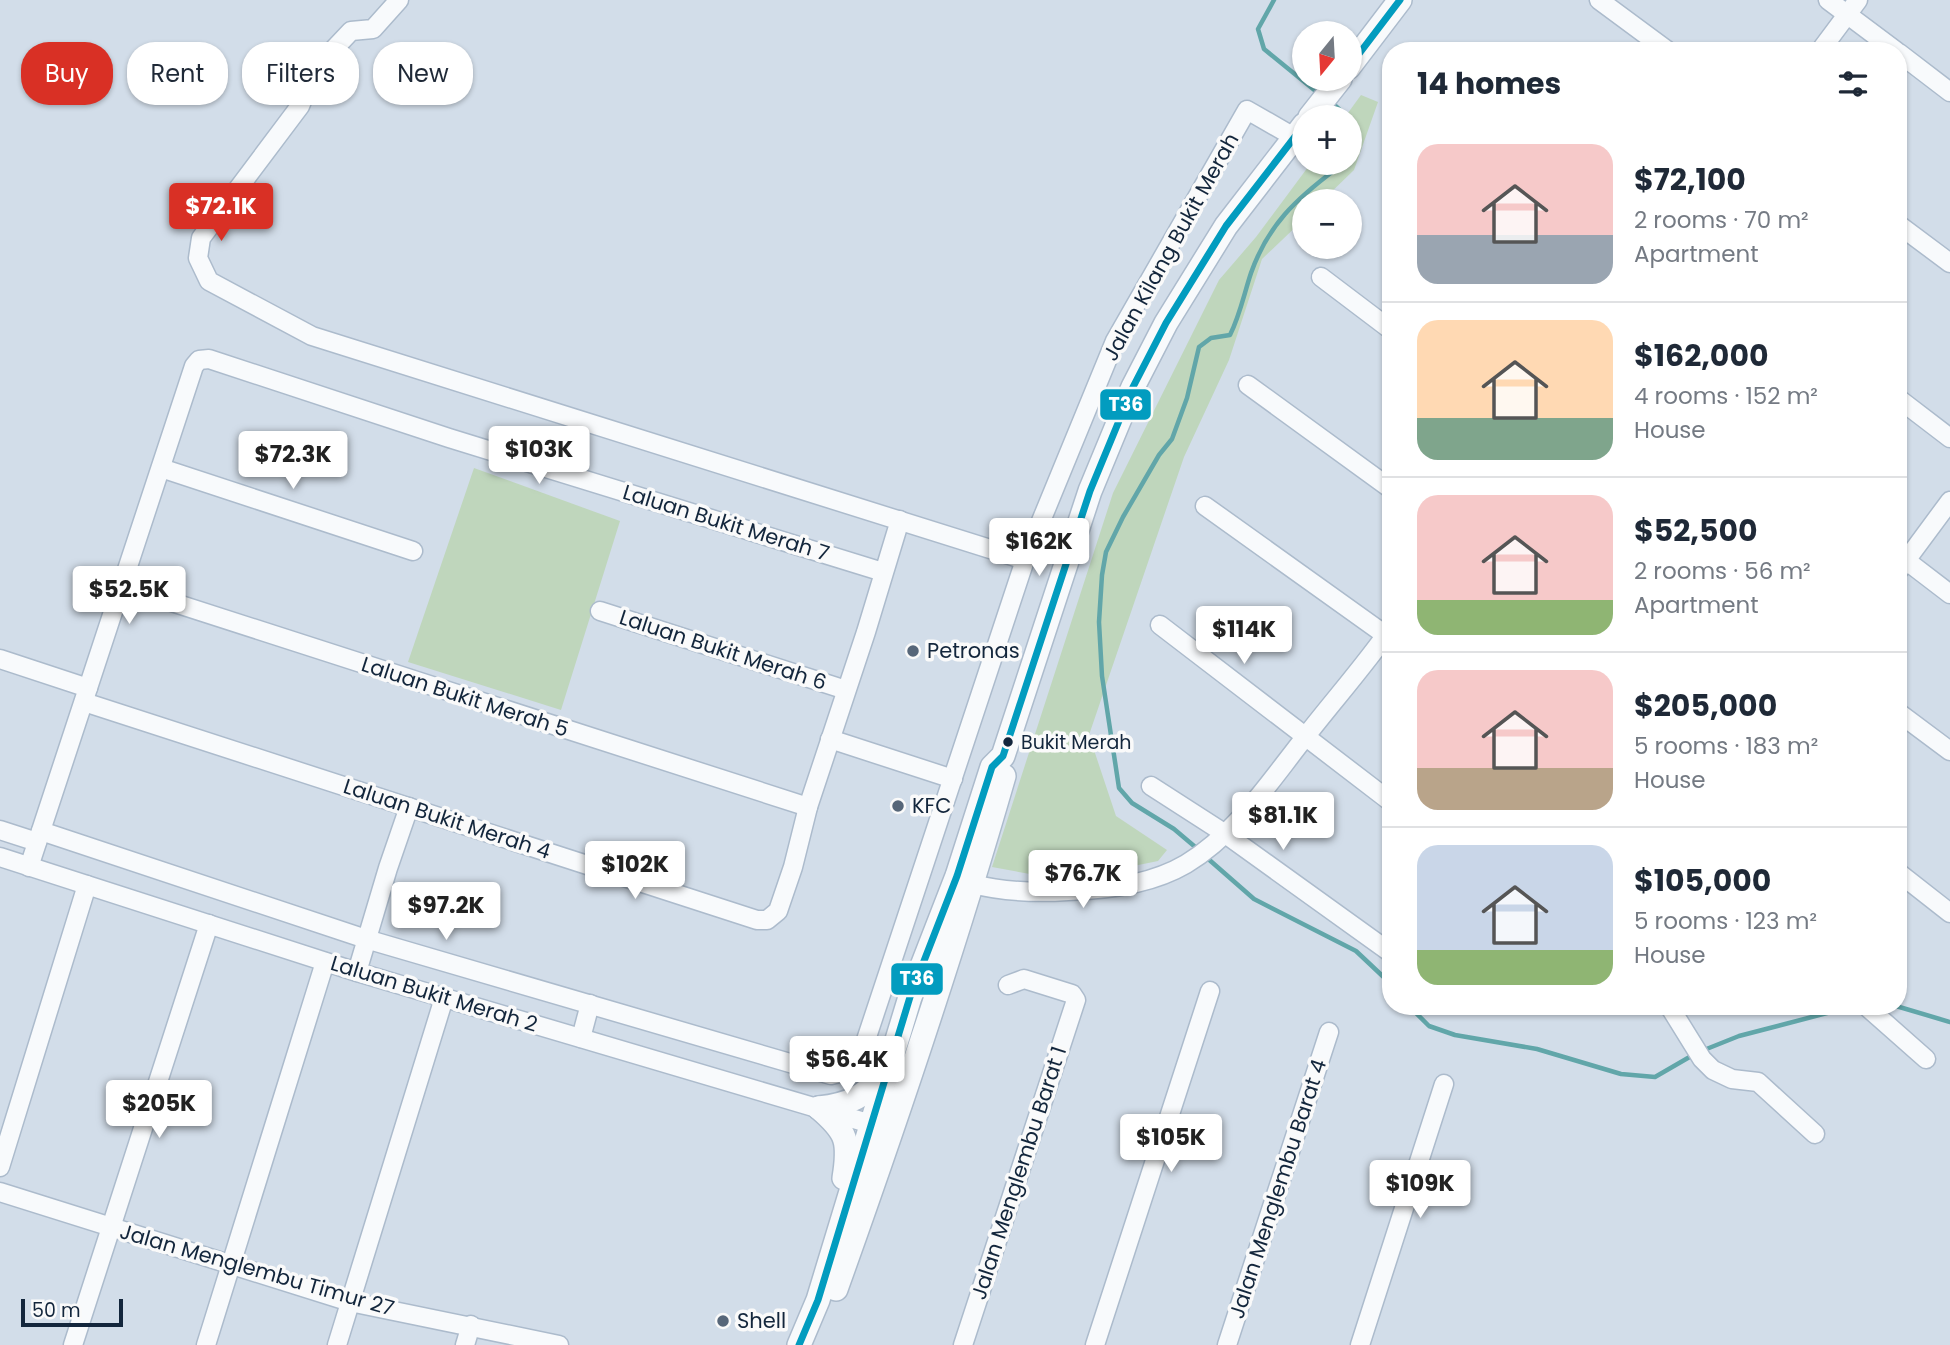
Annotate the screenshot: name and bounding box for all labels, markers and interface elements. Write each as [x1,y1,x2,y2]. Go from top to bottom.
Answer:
north arrow [1292,21,1362,91]
map controls [1292,21,1362,259]
chip: Buy [21,42,113,105]
chip: Rent [127,42,228,105]
chip: Filters [242,42,359,105]
chip: New [373,42,473,105]
text: 14 homes [1417,62,1561,105]
icon: filters [1834,65,1872,103]
button: + [1292,105,1362,175]
street label: Jalan Kilang Bukit Merah [1096,128,1245,366]
text: $72,100 [1634,158,1746,201]
icon: home [1473,172,1557,256]
pin: $72.1K [164,184,278,243]
button: − [1292,189,1362,259]
text: $72.1K [185,190,257,222]
text: 2 rooms · 70 m² [1634,204,1809,236]
text: Apartment [1634,238,1759,270]
text: $162,000 [1634,334,1769,377]
icon: home [1473,348,1557,432]
text: 4 rooms · 152 m² [1634,380,1818,412]
line badge: T36 [1099,388,1152,421]
text: T36 [1109,391,1143,418]
text: House [1634,414,1706,446]
pin: $103K [490,426,588,486]
pin: $72.3K [236,432,350,491]
text: $103K [505,433,573,465]
text: $72.3K [254,438,332,470]
street label: Laluan Bukit Merah 7 [619,477,833,568]
text: $52,500 [1634,509,1758,552]
pin: $162K [990,518,1088,578]
icon: home [1473,523,1557,607]
text: $162K [1005,525,1073,557]
text: 2 rooms · 56 m² [1634,555,1811,587]
pin: $52.5K [72,566,186,626]
text: $52.5K [89,573,169,605]
text: Apartment [1634,589,1759,621]
street label: Laluan Bukit Merah 6 [616,602,830,697]
pin: $114K [1195,606,1293,666]
text: $114K [1212,613,1276,645]
place label: Petronas [927,636,1020,665]
marker: Petronas [905,643,921,659]
street label: Laluan Bukit Merah 5 [358,649,572,744]
text: $205,000 [1634,684,1777,727]
icon: home [1473,698,1557,782]
place label: Bukit Merah [1021,729,1132,756]
text: 5 rooms · 183 m² [1634,730,1818,762]
marker: Bukit Merah [1001,735,1015,749]
text: House [1634,764,1706,796]
street label: Laluan Bukit Merah 4 [340,771,554,866]
place label: KFC [912,791,951,820]
pin: $81.1K [1226,792,1340,852]
marker: KFC [890,798,906,814]
text: $81.1K [1248,799,1318,831]
pin: $102K [586,842,684,901]
text: $102K [601,848,669,880]
pin: $76.7K [1026,850,1140,910]
text: $76.7K [1045,857,1121,889]
text: $105,000 [1634,859,1771,902]
icon: home [1473,873,1557,957]
pin: $97.2K [389,883,503,942]
text: $97.2K [407,889,485,921]
text: 5 rooms · 123 m² [1634,905,1817,937]
text: House [1634,939,1706,971]
street label: Laluan Bukit Merah 2 [327,948,541,1039]
line badge: T36 [890,962,944,996]
text: T36 [900,965,934,992]
pin: $56.4K [790,1036,904,1096]
text: $56.4K [806,1043,888,1075]
street label: Jalan Menglembu Barat 1 [964,1043,1073,1303]
street label: Jalan Menglembu Barat 4 [1222,1055,1333,1322]
pin: $205K [110,1080,208,1140]
text: $205K [122,1087,196,1119]
pin: $105K [1122,1114,1220,1174]
text: $105K [1136,1121,1206,1153]
pin: $109K [1371,1160,1469,1220]
text: $109K [1386,1167,1454,1199]
street label: Jalan Menglembu Timur 27 [117,1216,398,1323]
scale bar [21,1296,122,1328]
text: 50 m [32,1297,81,1324]
place label: Shell [737,1306,786,1335]
marker: Shell [715,1313,731,1329]

